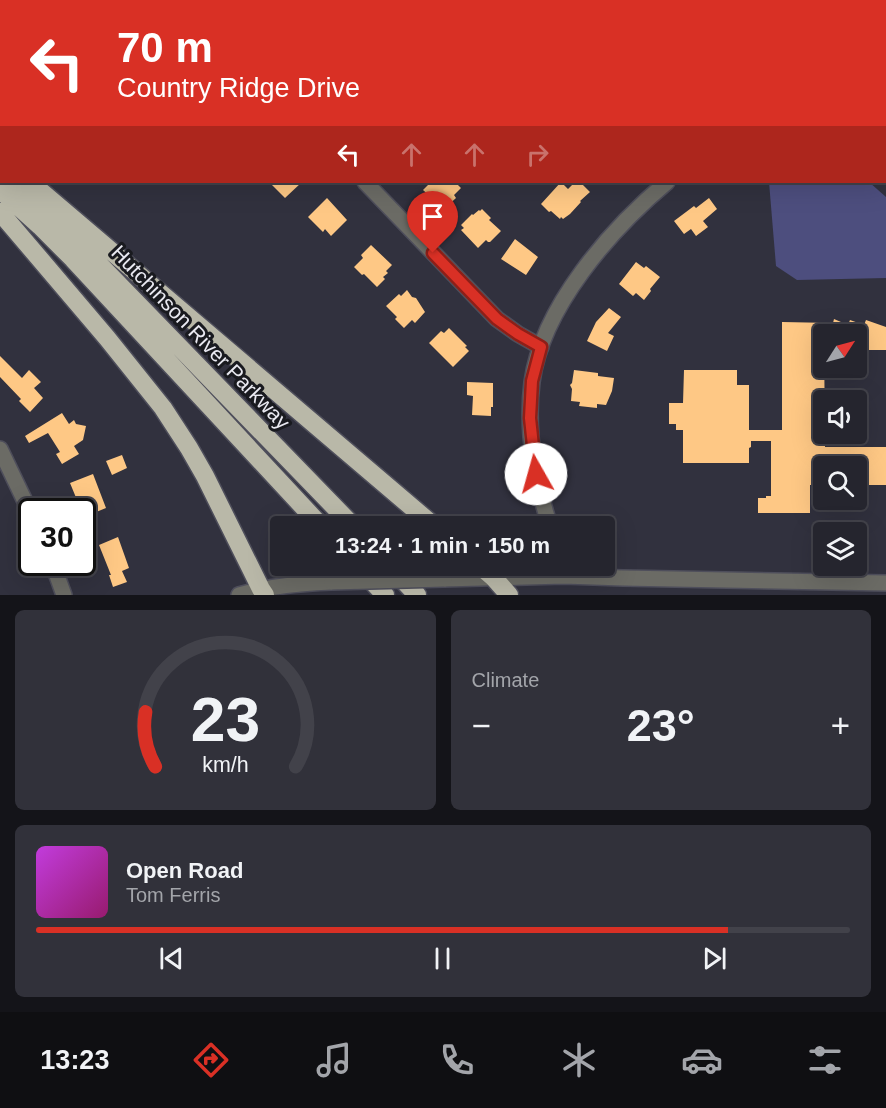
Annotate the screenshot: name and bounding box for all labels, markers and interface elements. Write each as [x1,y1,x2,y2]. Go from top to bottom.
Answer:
icon: left [18,24,96,102]
text: 70 m [117,24,213,71]
text: Country Ridge Drive [117,73,360,103]
icon: left [332,138,365,171]
icon: ahead [395,138,428,171]
icon: ahead [458,138,491,171]
icon: right [521,138,554,171]
pin [407,191,458,253]
icon: arrive [416,200,449,233]
street label: Hutchinson River Parkway [107,240,295,434]
north arrow [813,324,867,378]
map controls [813,324,867,576]
button: sound [813,390,867,444]
position arrow [504,442,568,506]
button: search [813,456,867,510]
speed limit sign: 30 [18,498,96,576]
button: layers [813,522,867,576]
text: 13:24 · 1 min · 150 m [335,533,550,558]
text: Climate [472,669,539,691]
text: 23 [191,685,260,754]
text: 23° [627,700,695,751]
text: − [472,707,491,744]
text: + [831,707,850,744]
text: km/h [202,753,248,777]
text: Open Road [126,858,243,883]
text: Tom Ferris [126,884,220,906]
icon: previous [155,942,188,975]
icon: pause [426,942,459,975]
icon: next [698,942,731,975]
icon: directions [190,1039,232,1081]
icon: music [313,1039,355,1081]
icon: phone [436,1039,478,1081]
icon: climate [558,1039,600,1081]
icon: car [681,1039,723,1081]
icon: filters [804,1039,846,1081]
text: 13:23 [40,1045,109,1075]

